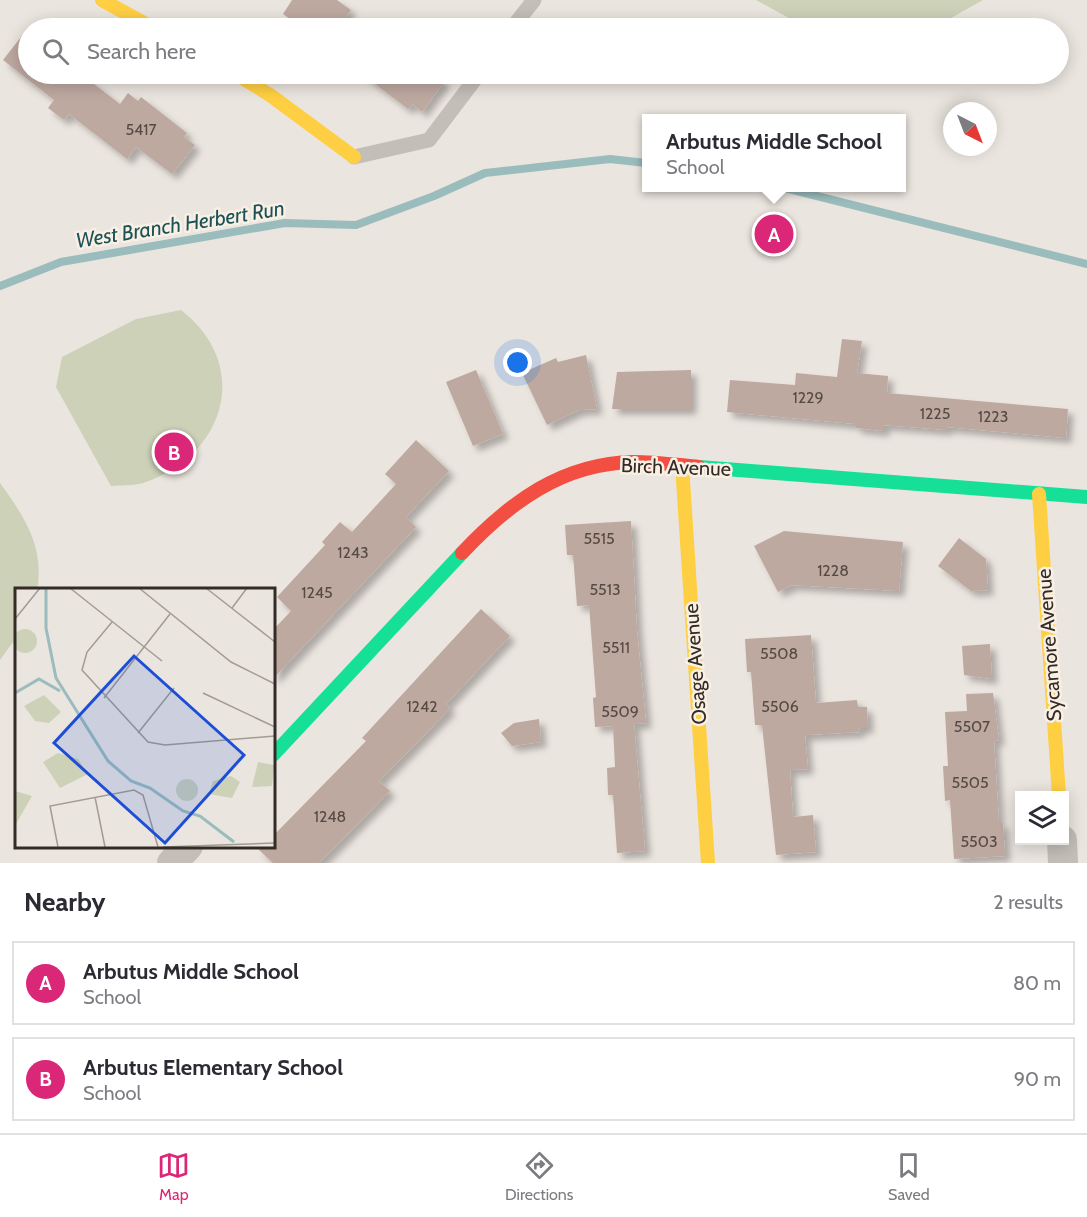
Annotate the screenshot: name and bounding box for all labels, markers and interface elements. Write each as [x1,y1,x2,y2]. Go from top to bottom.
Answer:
search box [18,18,1069,84]
icon: search [39,35,72,68]
text: Search here [87,38,196,65]
north arrow [943,102,997,156]
popup [642,114,906,192]
house number: 5417 [125,120,157,139]
text: Arbutus Middle School [666,128,882,155]
text: School [666,155,724,179]
water label: West Branch Herbert Run [74,195,286,253]
pin: A [754,212,794,256]
your location [503,348,532,377]
house number: 1229 [792,388,824,407]
house number: 1225 [920,404,950,423]
house number: 1223 [978,407,1008,426]
pin: B [154,430,194,474]
street label: Birch Avenue [621,453,731,481]
house number: 5515 [583,529,615,548]
house number: 1243 [337,543,369,562]
house number: 1228 [817,561,849,580]
street label: Sycamore Avenue [1032,568,1066,722]
house number: 5513 [589,580,621,599]
house number: 1245 [301,583,333,602]
inset map [15,588,274,848]
street label: Osage Avenue [679,603,711,725]
house number: 5511 [602,638,630,657]
house number: 5508 [760,644,798,663]
house number: 1242 [406,697,438,716]
house number: 5506 [761,697,799,716]
house number: 5509 [601,702,639,721]
house number: 5507 [954,717,990,736]
house number: 5505 [951,773,989,792]
map controls [1015,791,1069,845]
button: layers [1015,791,1069,845]
house number: 1248 [314,807,346,826]
house number: 5503 [960,832,998,851]
text: Nearby [24,886,105,918]
text: 2 results [993,890,1063,914]
text: Arbutus Middle School [83,958,299,985]
text: A [39,971,52,995]
text: 80 m [1013,971,1061,995]
text: School [83,985,141,1009]
text: Arbutus Elementary School [83,1054,343,1081]
text: B [39,1067,52,1091]
text: 90 m [1014,1067,1061,1091]
text: School [83,1081,141,1105]
tab: Map [157,1149,190,1204]
tab: Directions [505,1149,573,1204]
tab: Saved [888,1149,930,1204]

